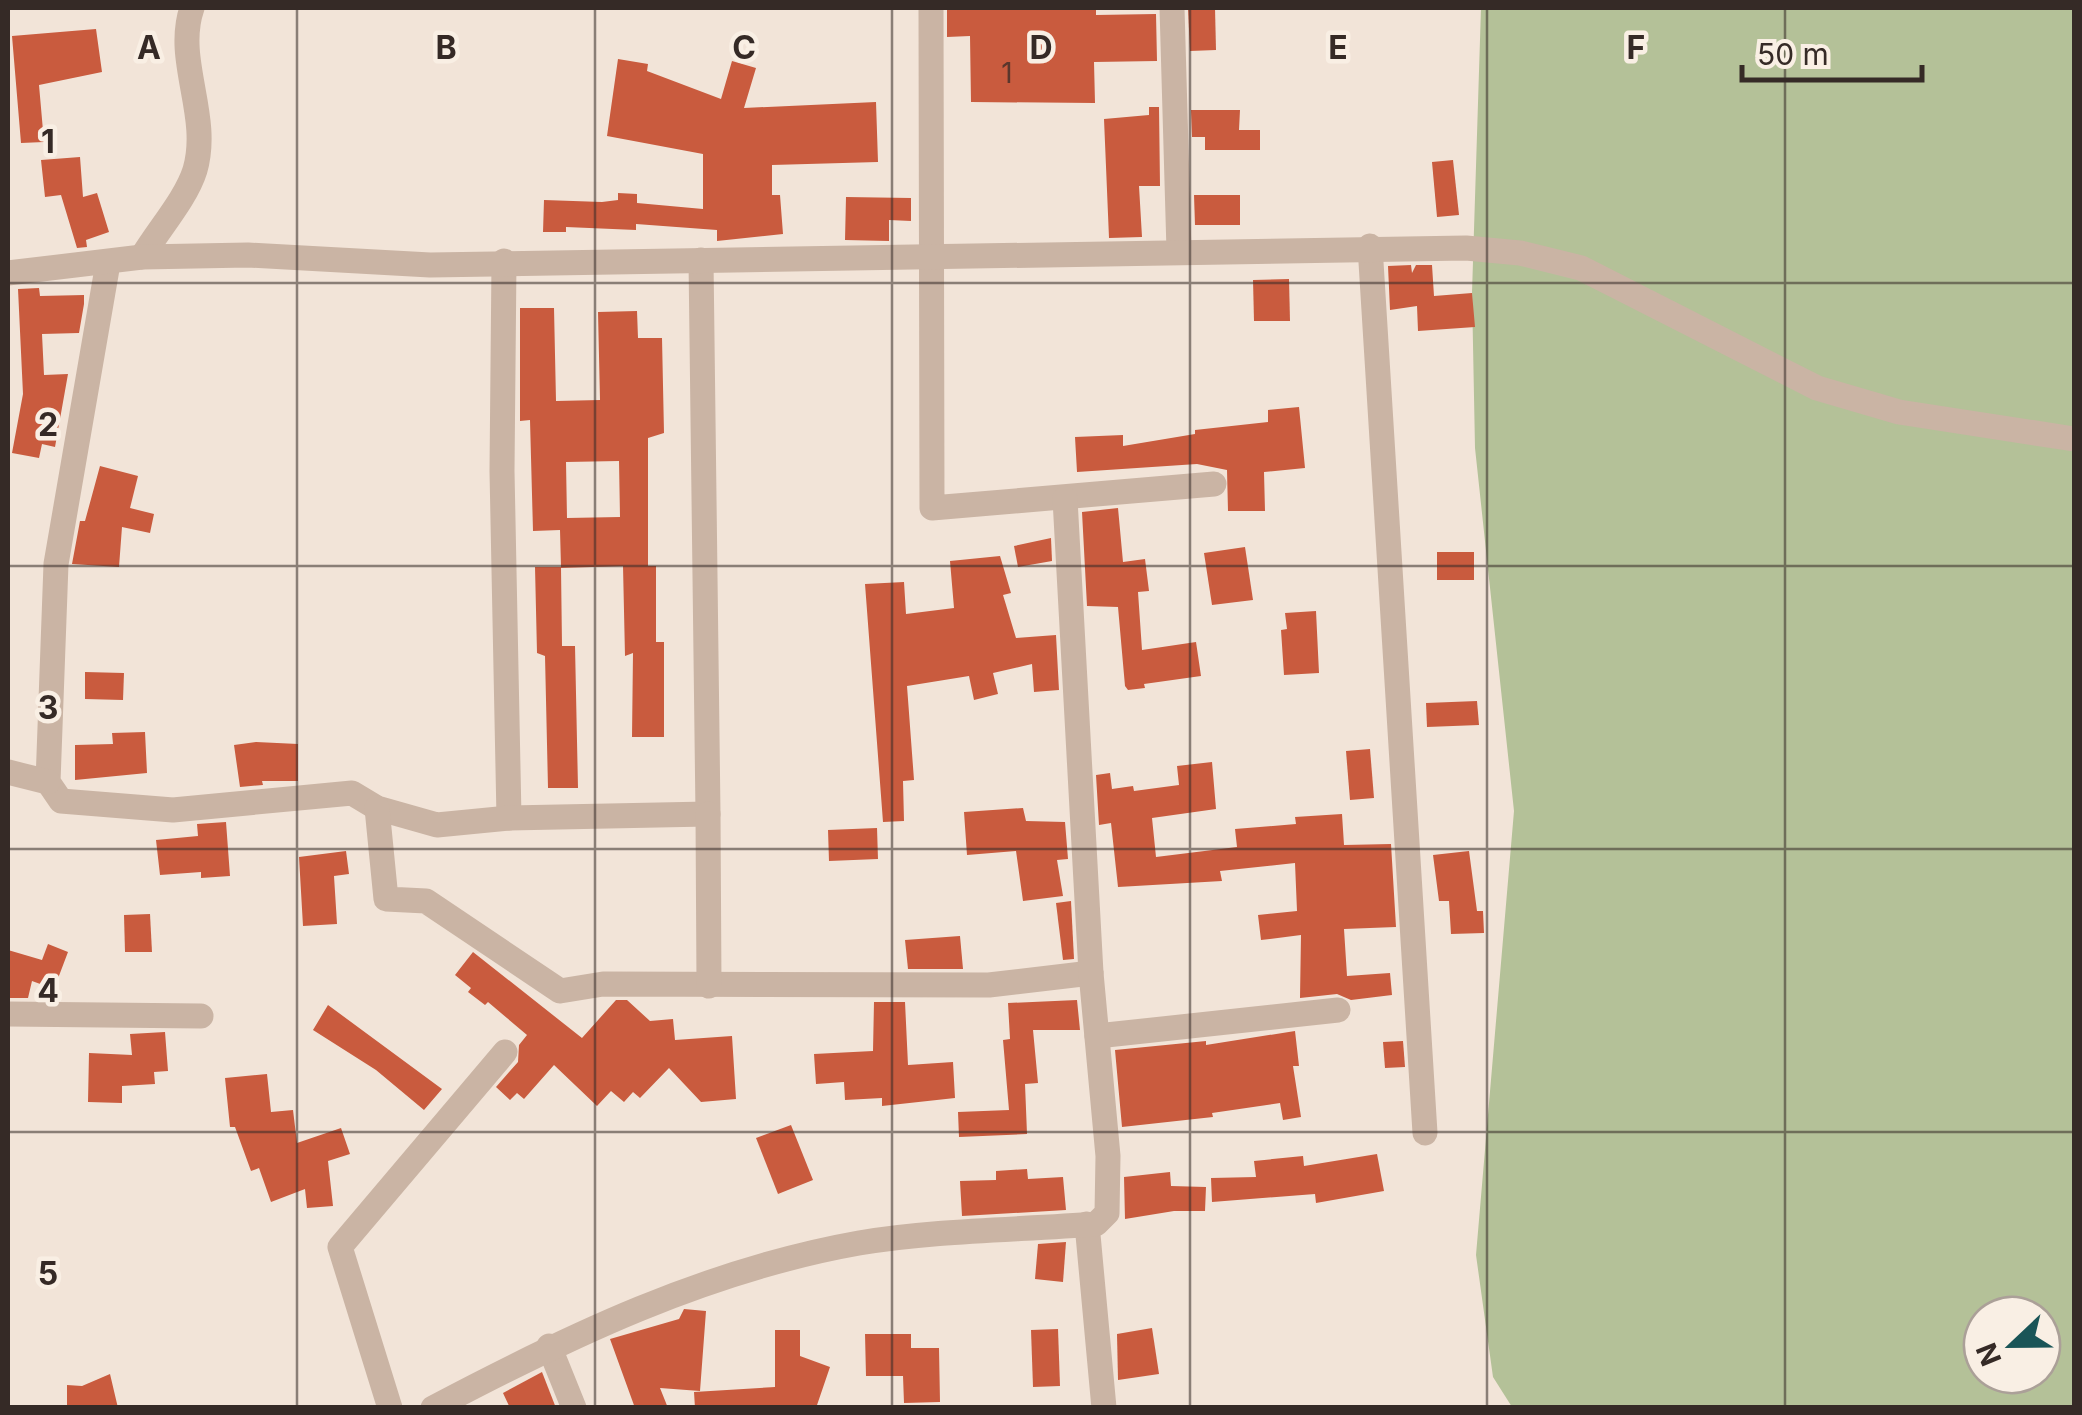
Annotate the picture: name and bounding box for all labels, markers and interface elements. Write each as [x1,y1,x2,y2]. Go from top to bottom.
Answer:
scale bar [1742,20,1922,82]
text: A [137,28,161,67]
text: B [435,28,457,67]
text: C [732,28,756,67]
text: D [1029,28,1053,67]
text: E [1328,28,1348,67]
text: F [1627,28,1645,67]
text: 50 m [1757,36,1829,72]
house number: 1 [1001,56,1013,90]
text: 1 [41,122,55,161]
text: 2 [38,405,58,444]
text: 3 [38,688,58,727]
text: 4 [37,971,59,1010]
text: 5 [38,1254,58,1293]
north arrow [1962,1295,2062,1395]
text: N [1969,1338,2009,1371]

